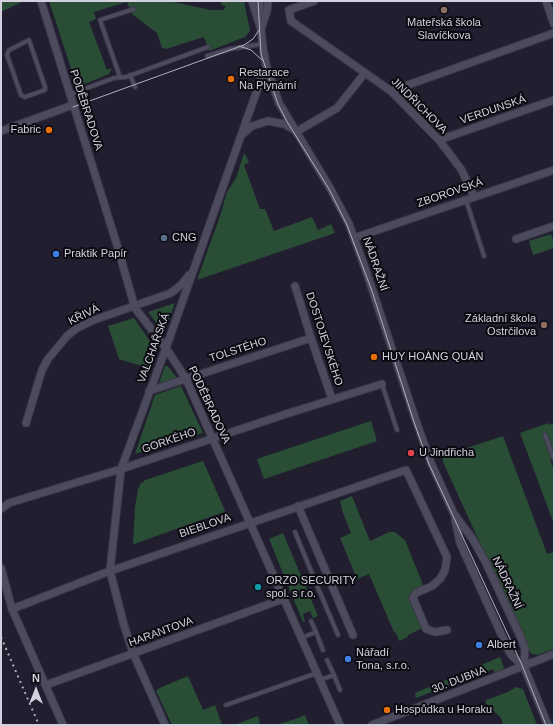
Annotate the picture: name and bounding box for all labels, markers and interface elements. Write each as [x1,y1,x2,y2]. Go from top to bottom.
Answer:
marker: Mateřská škola Slavíčkova [439,5,449,15]
place label: Mateřská škola Slavíčkova [407,16,481,42]
place label: Restarace Na Plynární [239,66,296,92]
street label: PODĚBRADOVA [67,68,105,152]
marker: Restarace Na Plynární [226,74,236,84]
street label: JINDŘICHOVA [388,75,450,137]
street label: VERDUNSKÁ [458,93,528,127]
place label: Fabric [10,123,41,137]
marker: Fabric [44,125,54,135]
street label: ZBOROVSKÁ [415,176,485,210]
place label: CNG [172,231,196,245]
marker: CNG [159,233,169,243]
street label: NÁDRAŽNÍ [360,235,390,293]
place label: Praktik Papír [64,247,127,261]
marker: Praktik Papír [51,249,61,259]
street label: DOSTOJEVSKÉHO [303,291,345,387]
street label: KŘIVÁ [66,302,102,328]
street label: VALCHAŘSKÁ [135,311,173,385]
place label: Základní škola Ostrčilova [465,312,536,338]
marker: Základní škola Ostrčilova [539,320,549,330]
street label: TOLSTÉHO [208,335,268,365]
place label: HUY HOÀNG QUÁN [382,350,483,364]
marker: HUY HOÀNG QUÁN [369,352,379,362]
street label: PODĚBRADOVA [185,364,233,446]
street label: GORKÉHO [140,426,198,456]
place label: U Jindřicha [419,446,474,460]
marker: U Jindřicha [406,448,416,458]
street label: BIEBLOVA [178,511,232,541]
street label: NÁDRAŽNÍ [489,555,525,611]
place label: ORZO SECURITY spol. s r.o. [266,574,356,600]
marker: ORZO SECURITY spol. s r.o. [253,582,263,592]
street label: HARANTOVA [127,614,195,650]
place label: Albert [487,638,516,652]
marker: Albert [474,640,484,650]
place label: Nářadí Tona, s.r.o. [356,646,410,672]
marker: Nářadí Tona, s.r.o. [343,654,353,664]
street label: 30. DUBNA [430,664,488,696]
north arrow [16,670,56,710]
text: N [32,672,40,684]
place label: Hospůdka u Horaku [395,703,492,717]
marker: Hospůdka u Horaku [382,705,392,715]

